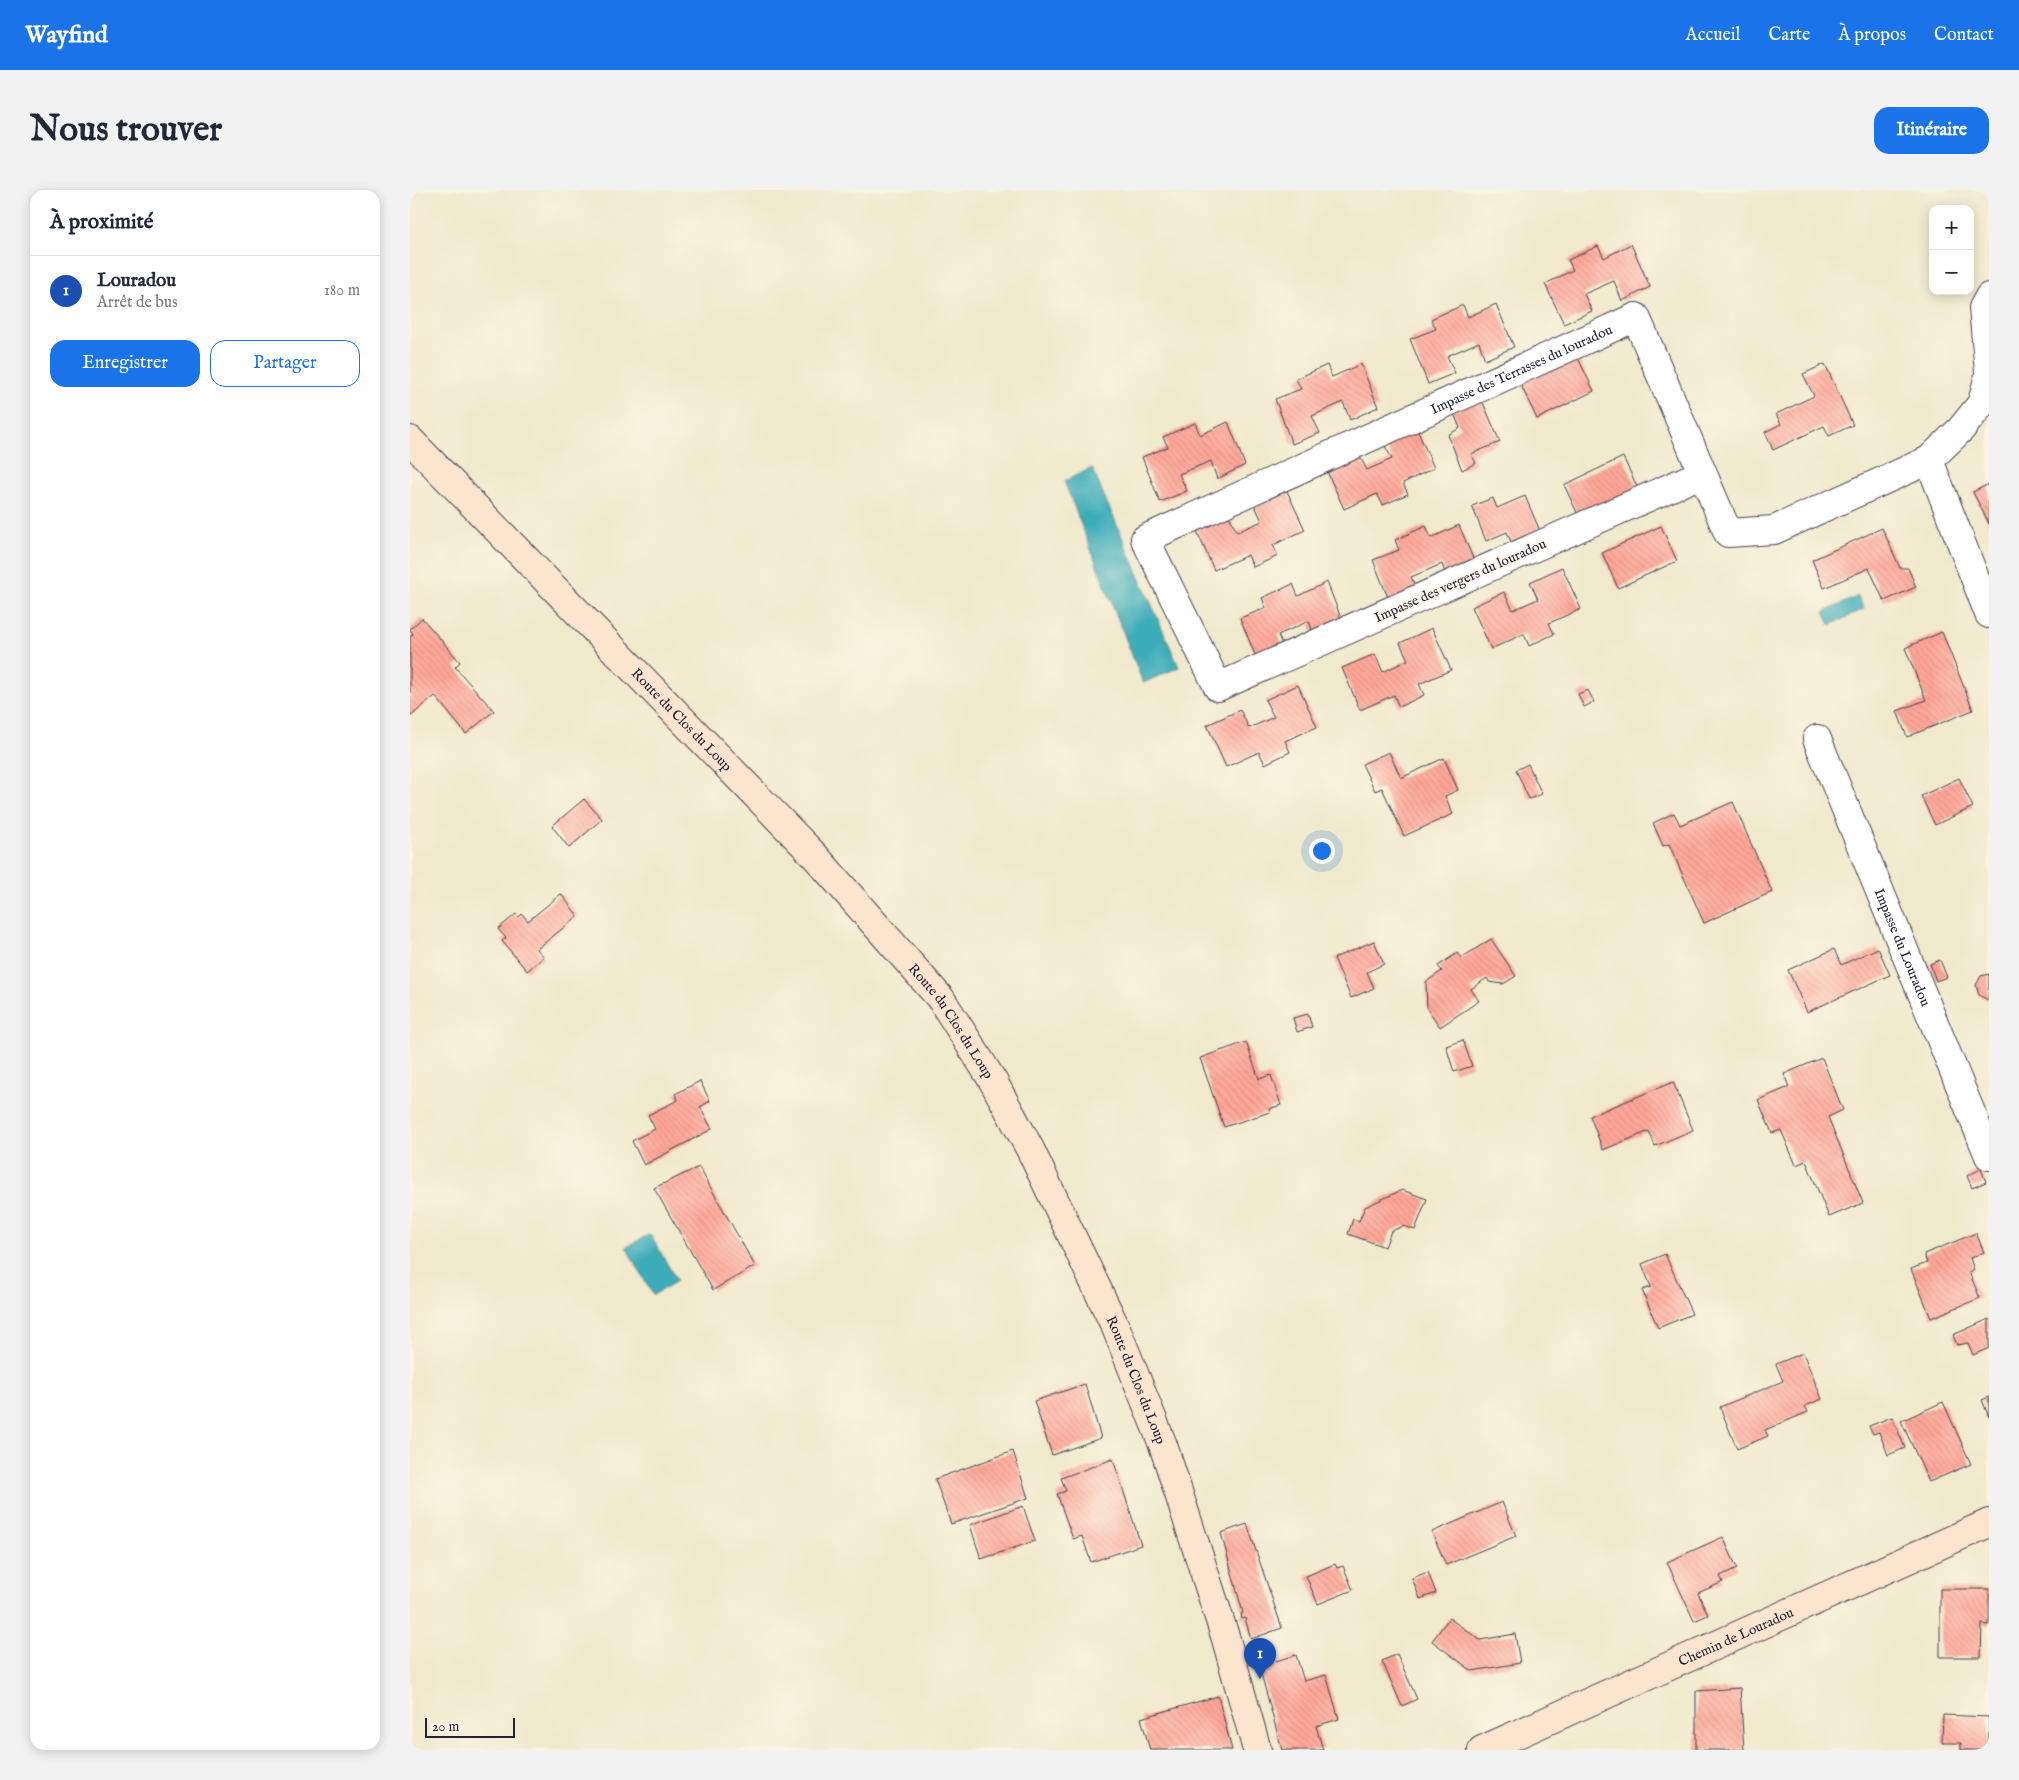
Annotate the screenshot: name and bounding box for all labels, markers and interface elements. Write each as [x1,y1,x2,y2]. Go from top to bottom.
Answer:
text: Wayfind [25,20,108,51]
text: Accueil [1686,24,1741,47]
text: Carte [1769,24,1810,47]
text: À propos [1838,24,1906,47]
text: Contact [1934,24,1994,47]
button: Itinéraire [1874,107,1989,154]
text: Nous trouver [30,108,222,153]
map controls [1929,205,1974,295]
button: + [1929,205,1974,250]
text: À proximité [50,209,153,236]
button: − [1929,250,1974,295]
text: Louradou [97,269,176,293]
text: 1 [63,281,69,301]
text: 180 m [324,281,360,301]
text: Arrêt de bus [97,293,178,313]
street label: Impasse des Terrasses du louradou [1428,321,1615,419]
button: Enregistrer [50,340,200,387]
button: Partager [210,340,360,387]
street label: Impasse des vergers du louradou [1372,535,1549,627]
street label: Route du Clos du Loup [627,665,736,776]
your location [1309,838,1335,864]
street label: Impasse du Louradou [1870,886,1934,1009]
street label: Route du Clos du Loup [904,960,997,1083]
street label: Route du Clos du Loup [1101,1313,1170,1447]
street label: Chemin de Louradou [1676,1604,1797,1671]
pin: 1 [1244,1638,1276,1679]
scale bar [425,1715,515,1738]
text: 20 m [432,1718,459,1736]

